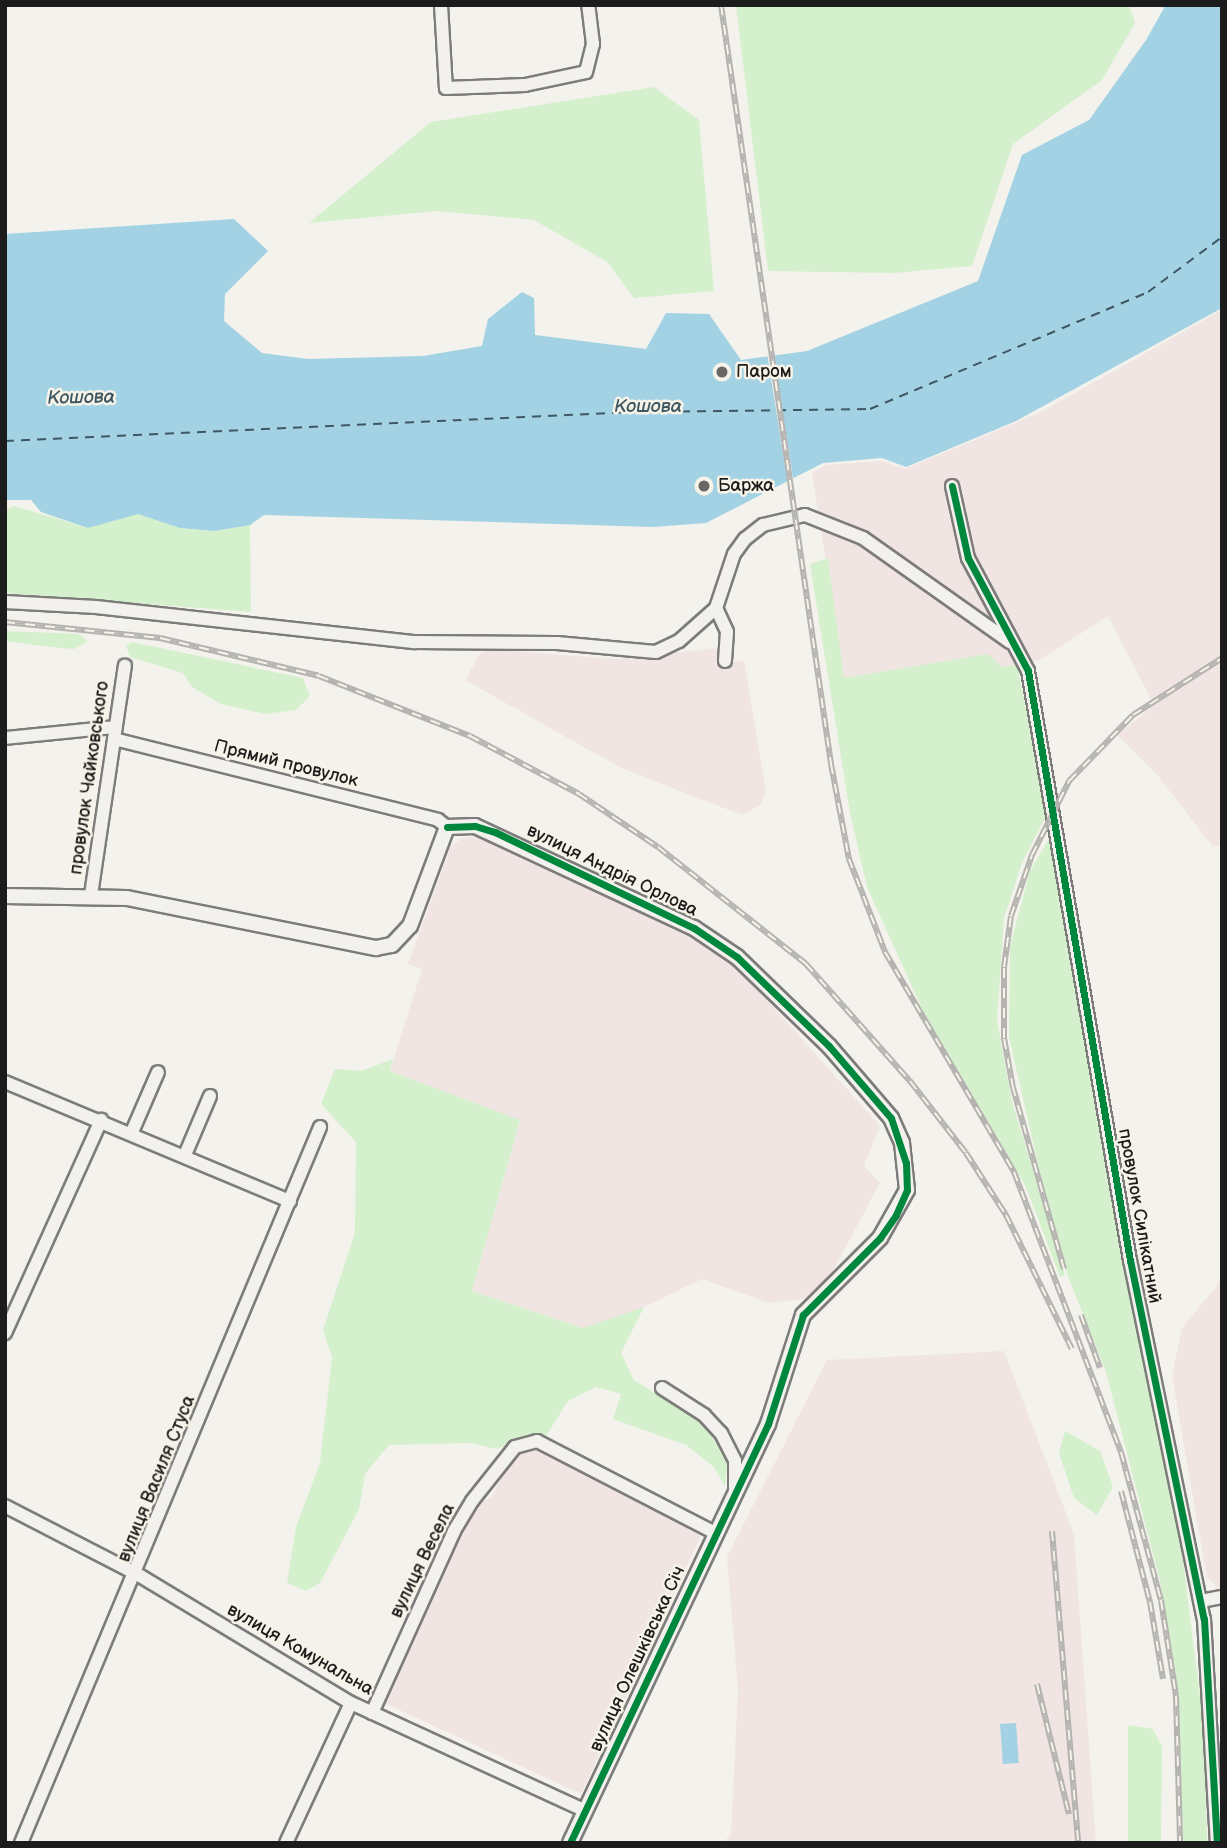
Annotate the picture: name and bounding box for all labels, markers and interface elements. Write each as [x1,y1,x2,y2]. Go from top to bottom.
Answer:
place label: Паром [736,361,792,383]
marker: Паром [714,364,730,380]
water label: Кошова [47,386,115,410]
water label: Кошова [614,396,682,418]
place label: Баржа [718,475,774,497]
marker: Баржа [696,478,712,494]
street label: провулок Чайковського [66,680,114,876]
street label: Прямий провулок [212,736,360,792]
street label: вулиця Андрія Орлова [523,820,701,922]
street label: провулок Силікатний [1113,1127,1165,1305]
street label: вулиця Василя Стуса [114,1393,200,1565]
street label: вулиця Весела [386,1500,460,1622]
street label: вулиця Олешківська Січ [585,1563,691,1755]
street label: вулиця Комунальна [223,1599,377,1701]

